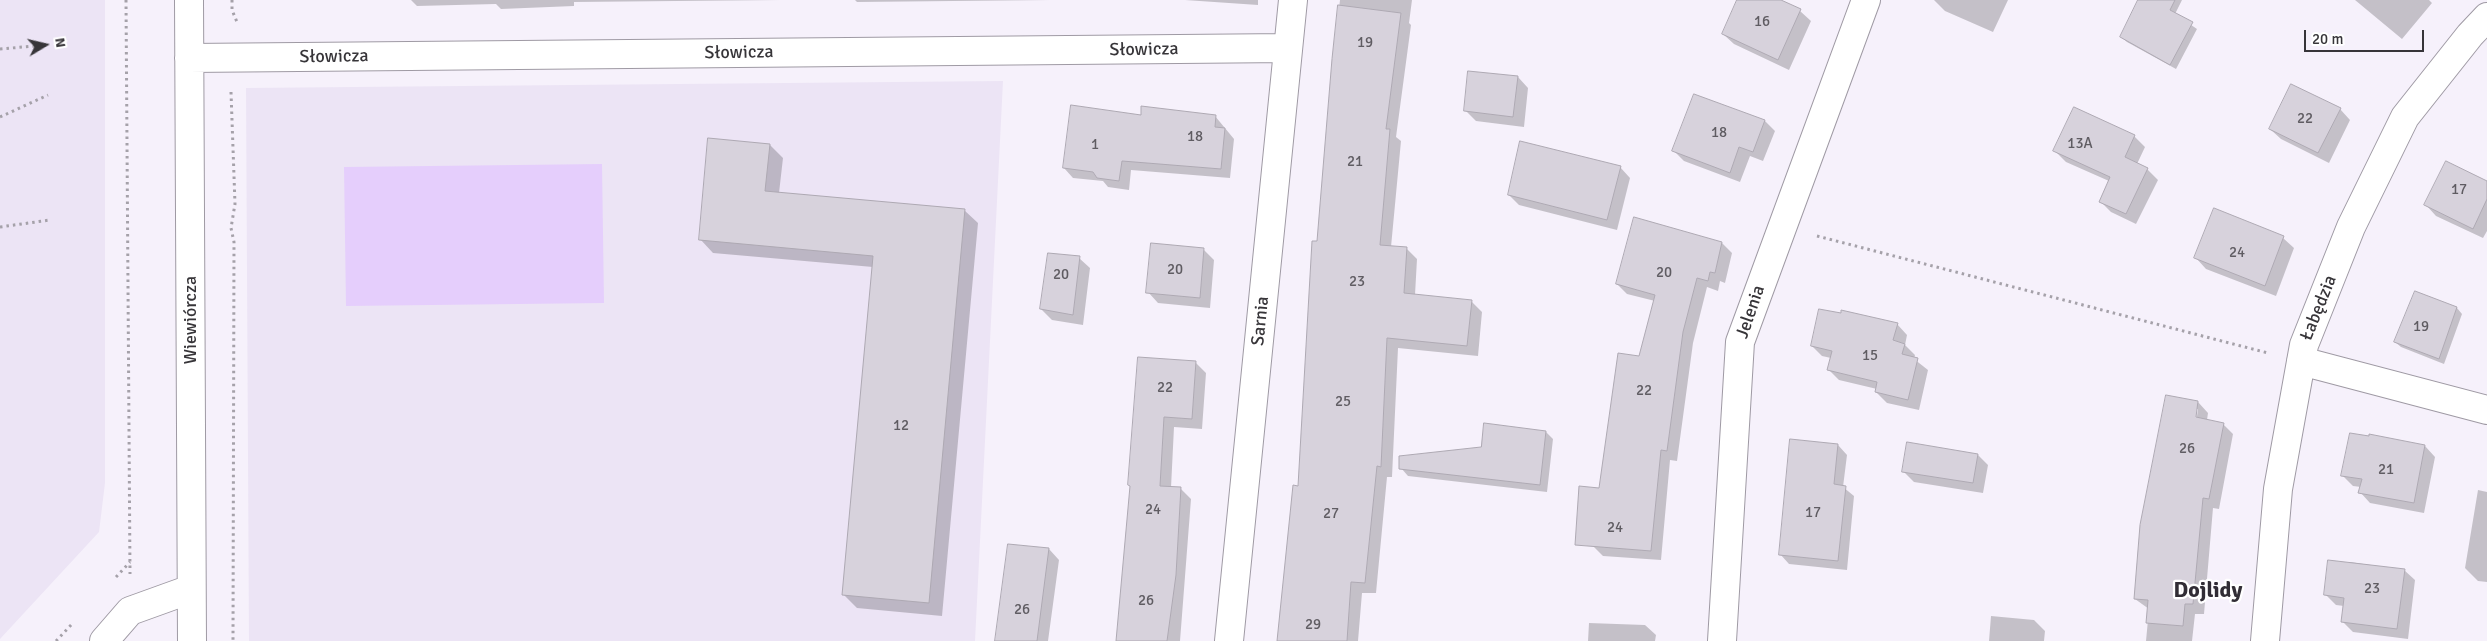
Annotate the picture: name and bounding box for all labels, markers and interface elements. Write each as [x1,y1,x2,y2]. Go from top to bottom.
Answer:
house number: 16 [1754,13,1770,31]
north arrow [20,20,70,70]
scale bar [2307,20,2427,52]
text: 20 m [2312,30,2343,48]
house number: 19 [1357,34,1373,52]
text: N [51,36,69,49]
street label: Słowicza [1109,39,1179,61]
street label: Słowicza [704,42,774,64]
street label: Słowicza [299,46,369,68]
house number: 22 [2297,110,2313,128]
house number: 18 [1711,124,1727,142]
house number: 18 [1187,128,1203,146]
house number: 13A [2067,135,2093,153]
house number: 1 [1091,136,1099,154]
house number: 21 [1347,153,1363,171]
house number: 17 [2451,181,2467,199]
house number: 24 [2229,244,2245,262]
house number: 20 [1167,261,1183,279]
house number: 20 [1656,264,1672,282]
house number: 20 [1053,266,1069,284]
street label: Łabędzia [2296,272,2342,344]
house number: 23 [1349,273,1365,291]
street label: Wiewiórcza [180,276,202,364]
street label: Jelenia [1732,282,1770,342]
street label: Sarnia [1248,295,1274,347]
house number: 19 [2413,318,2429,336]
house number: 15 [1862,347,1878,365]
house number: 22 [1157,379,1173,397]
house number: 22 [1636,382,1652,400]
house number: 25 [1335,393,1351,411]
house number: 12 [893,417,909,435]
house number: 26 [2179,440,2195,458]
house number: 21 [2378,461,2394,479]
house number: 24 [1145,501,1161,519]
house number: 17 [1805,504,1821,522]
house number: 27 [1323,505,1339,523]
house number: 24 [1607,519,1623,537]
district label: Dojlidy [2174,578,2242,604]
house number: 23 [2364,580,2380,598]
house number: 26 [1138,592,1154,610]
house number: 26 [1014,601,1030,619]
house number: 29 [1305,616,1321,634]

